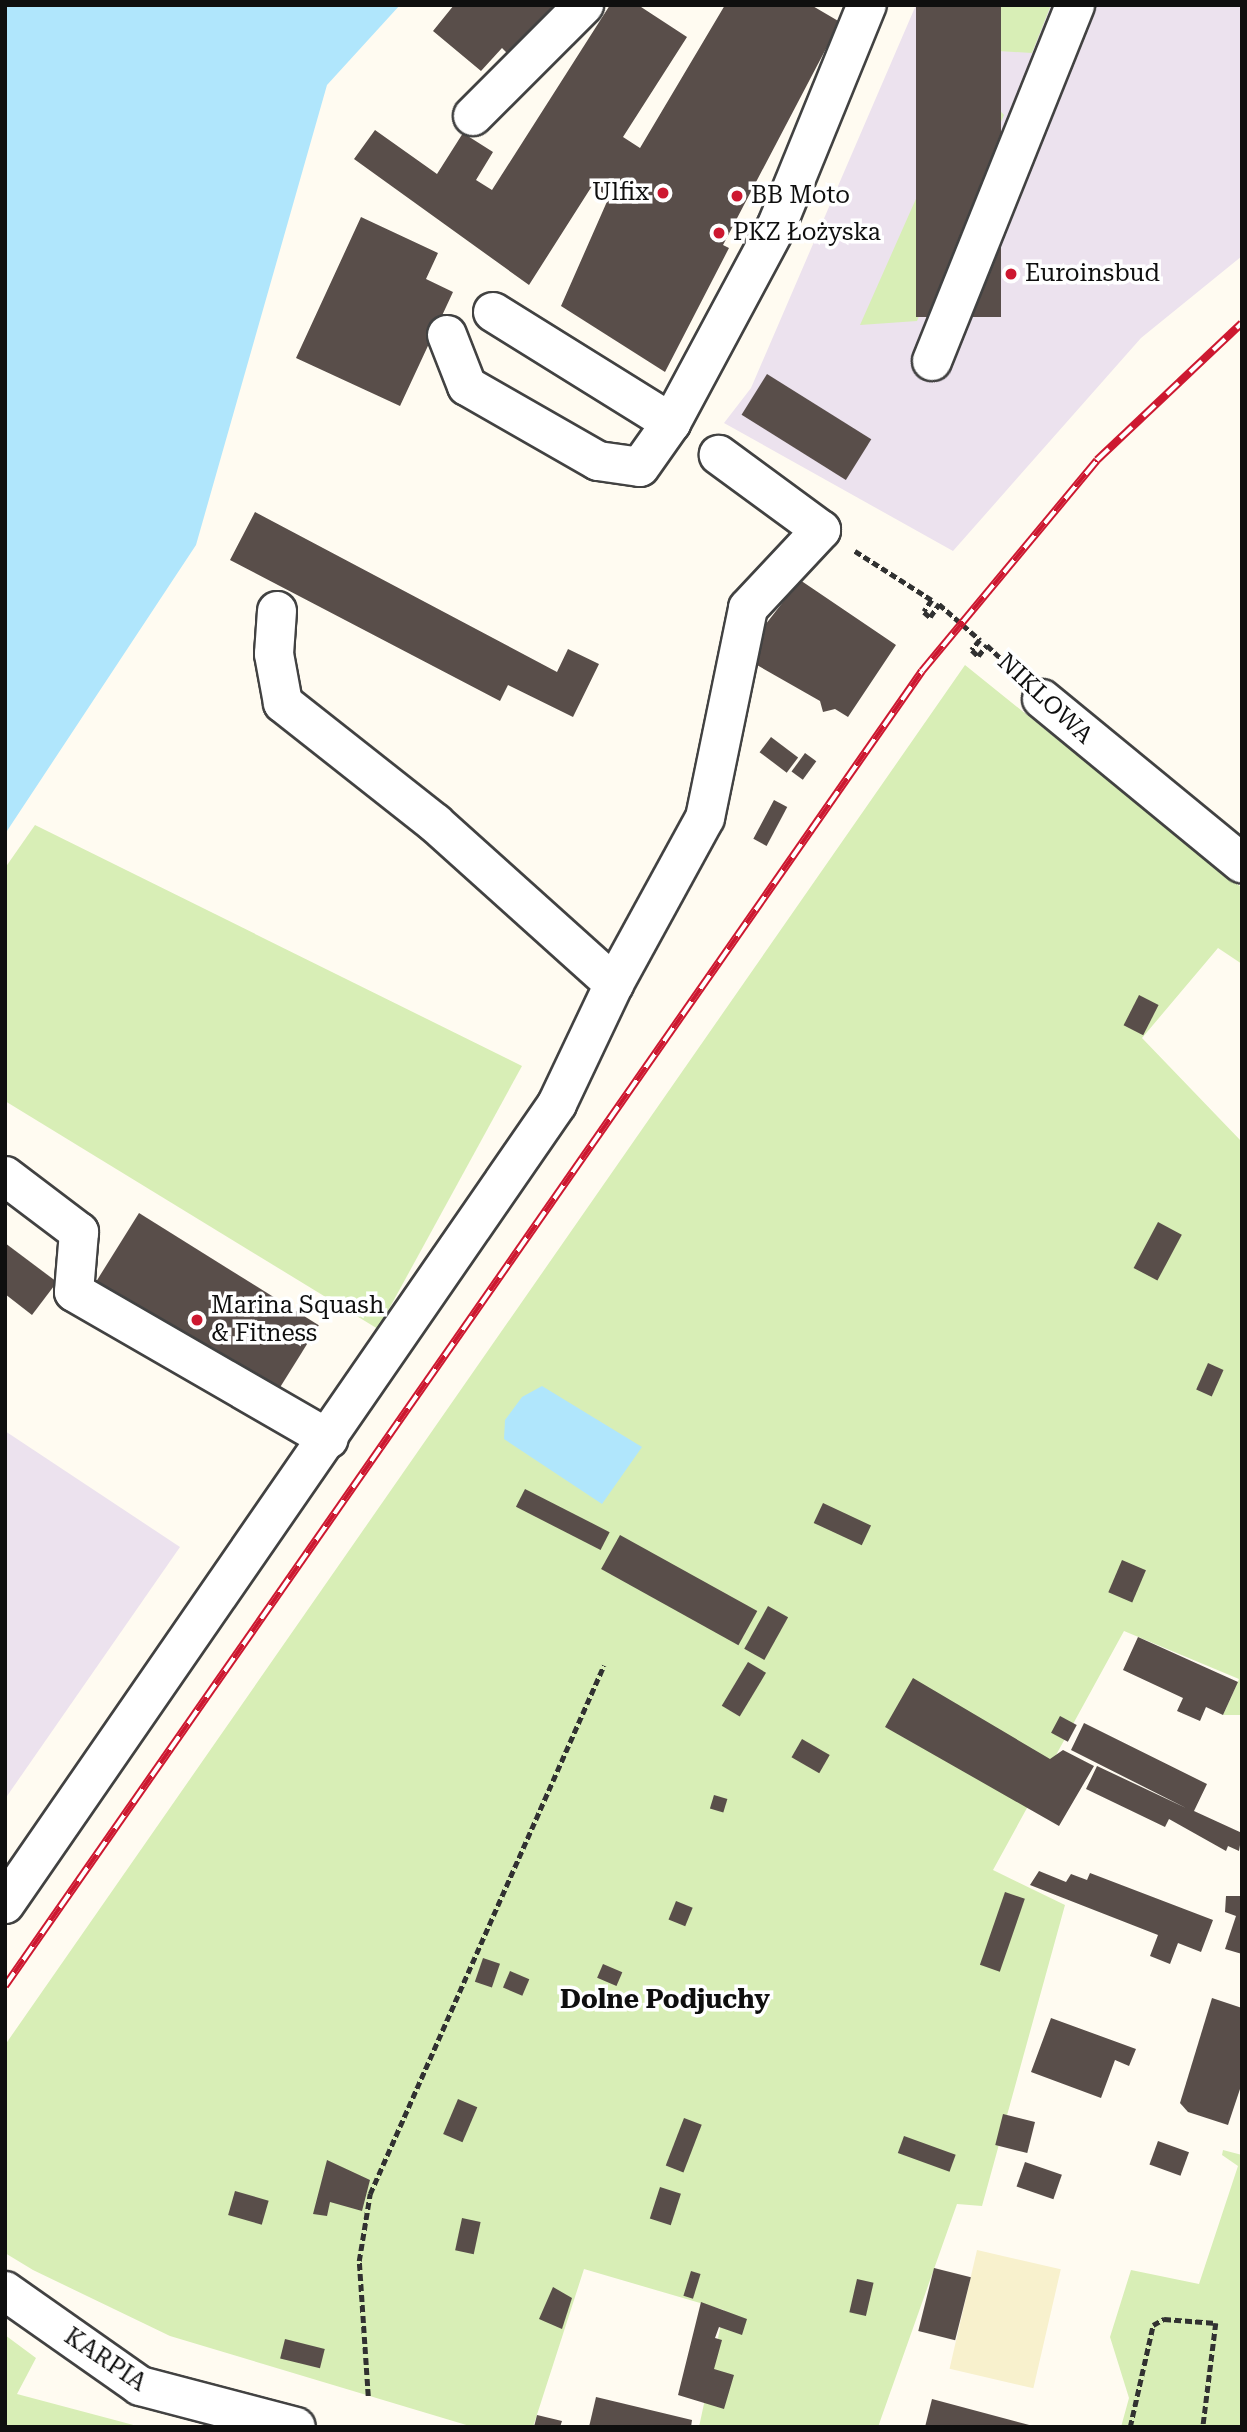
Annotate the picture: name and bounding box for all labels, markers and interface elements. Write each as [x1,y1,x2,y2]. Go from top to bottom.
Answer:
place label: Ulfix [592,179,649,207]
place label: BB Moto [751,182,850,210]
marker: Ulfix [655,185,671,201]
marker: BB Moto [729,188,745,204]
place label: PKZ Łożyska [733,219,881,247]
marker: PKZ Łożyska [711,225,727,241]
place label: Euroinsbud [1025,260,1160,288]
marker: Euroinsbud [1003,266,1019,282]
street label: NIKLOWA [991,648,1099,750]
place label: Marina Squash & Fitness [211,1292,384,1348]
marker: Marina Squash & Fitness [189,1312,205,1328]
district label: Dolne Podjuchy [560,1984,770,2016]
street label: KARPIA [59,2322,151,2398]

